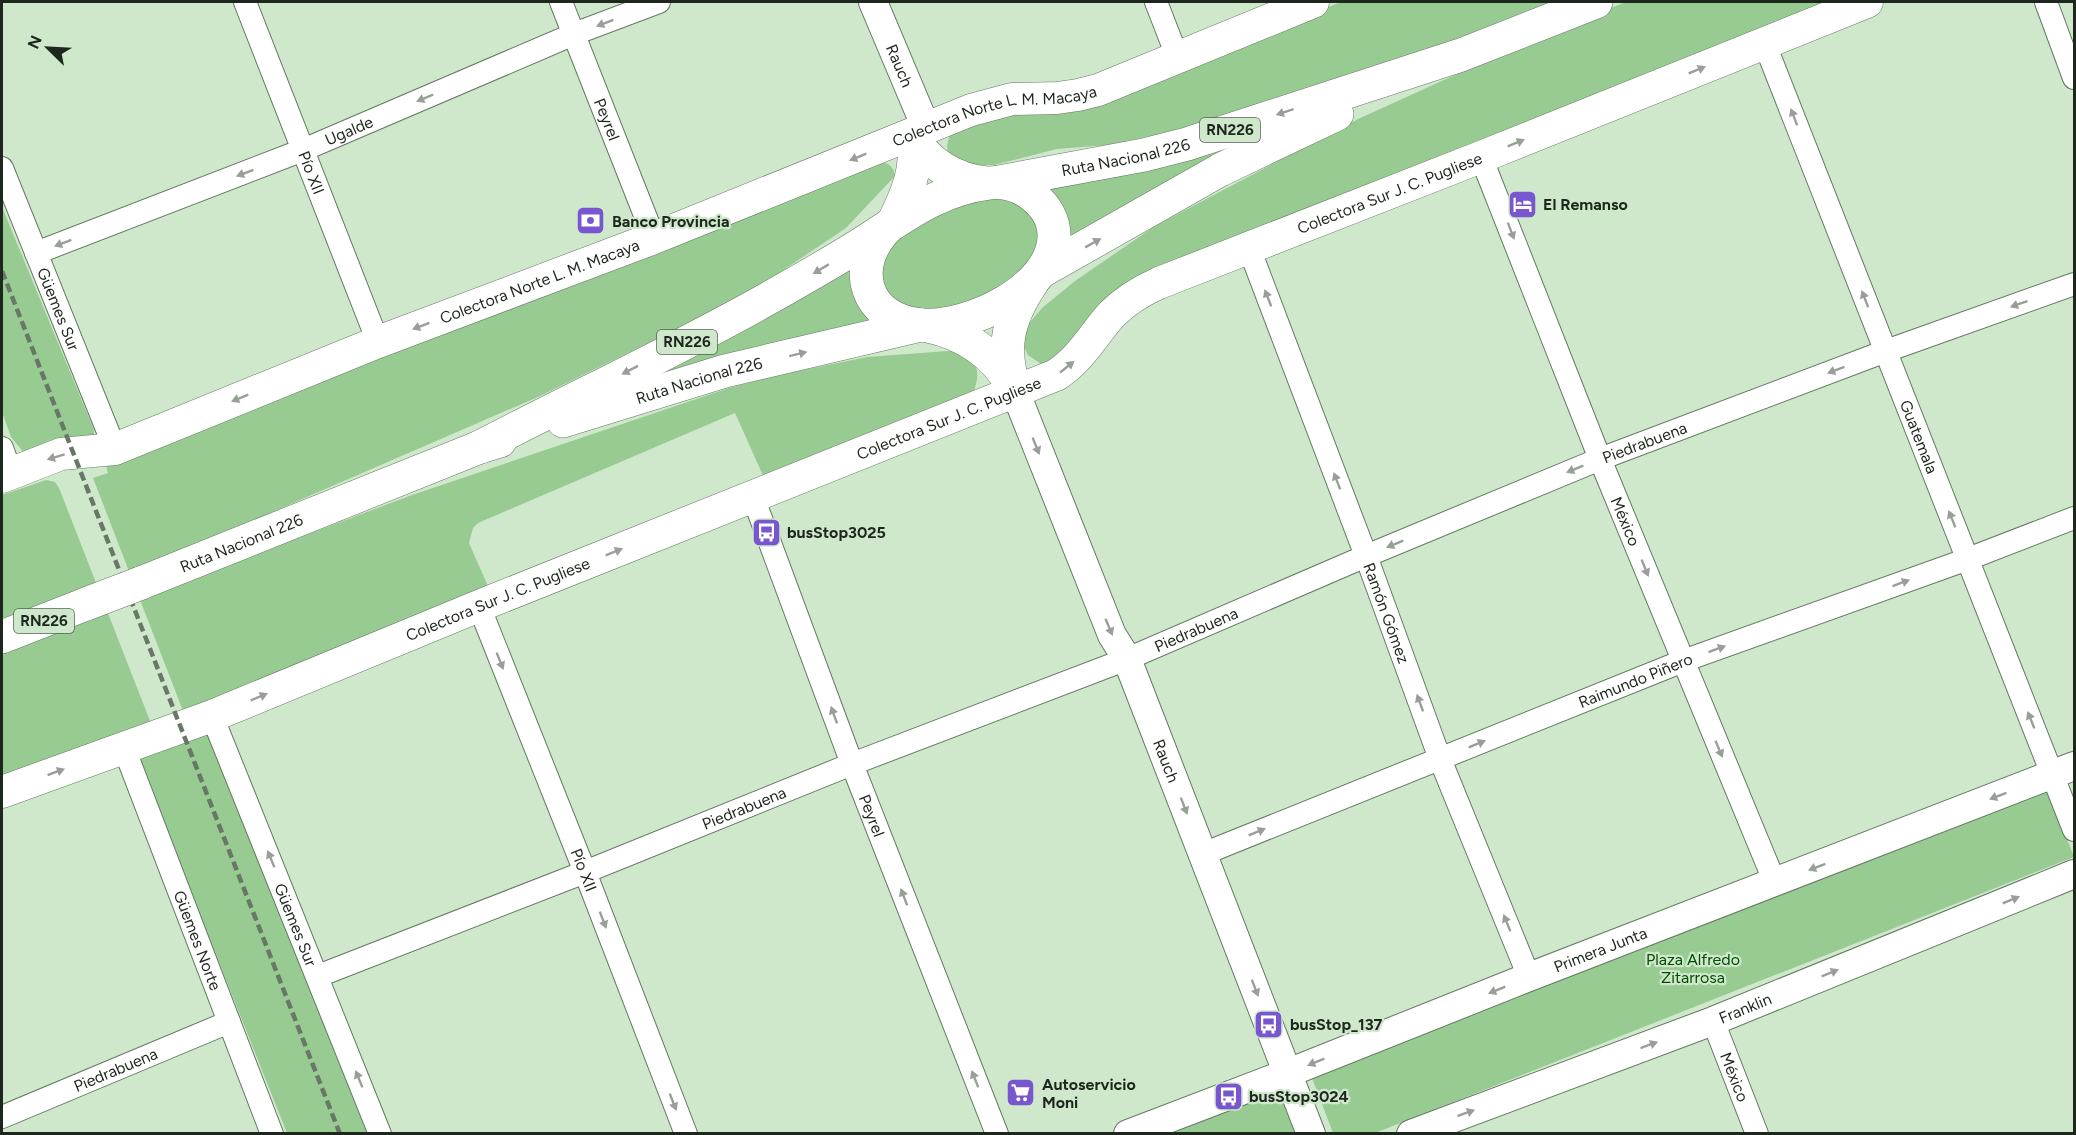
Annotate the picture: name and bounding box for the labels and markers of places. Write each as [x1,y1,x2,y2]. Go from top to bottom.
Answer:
hotel icon: El Remanso [1506,188,1538,220]
place label: El Remanso [1543,195,1628,214]
bank icon: Banco Provincia [575,205,607,237]
place label: Banco Provincia [612,212,730,231]
bus stop icon: busStop3025 [750,516,782,548]
place label: busStop3025 [787,523,886,542]
bus stop icon: busStop_137 [1253,1008,1285,1040]
place label: busStop_137 [1290,1015,1383,1034]
place label: Autoservicio Moni [1042,1075,1136,1112]
supermarket icon: Autoservicio Moni [1005,1077,1037,1109]
bus stop icon: busStop3024 [1212,1080,1244,1112]
place label: busStop3024 [1249,1087,1349,1106]

